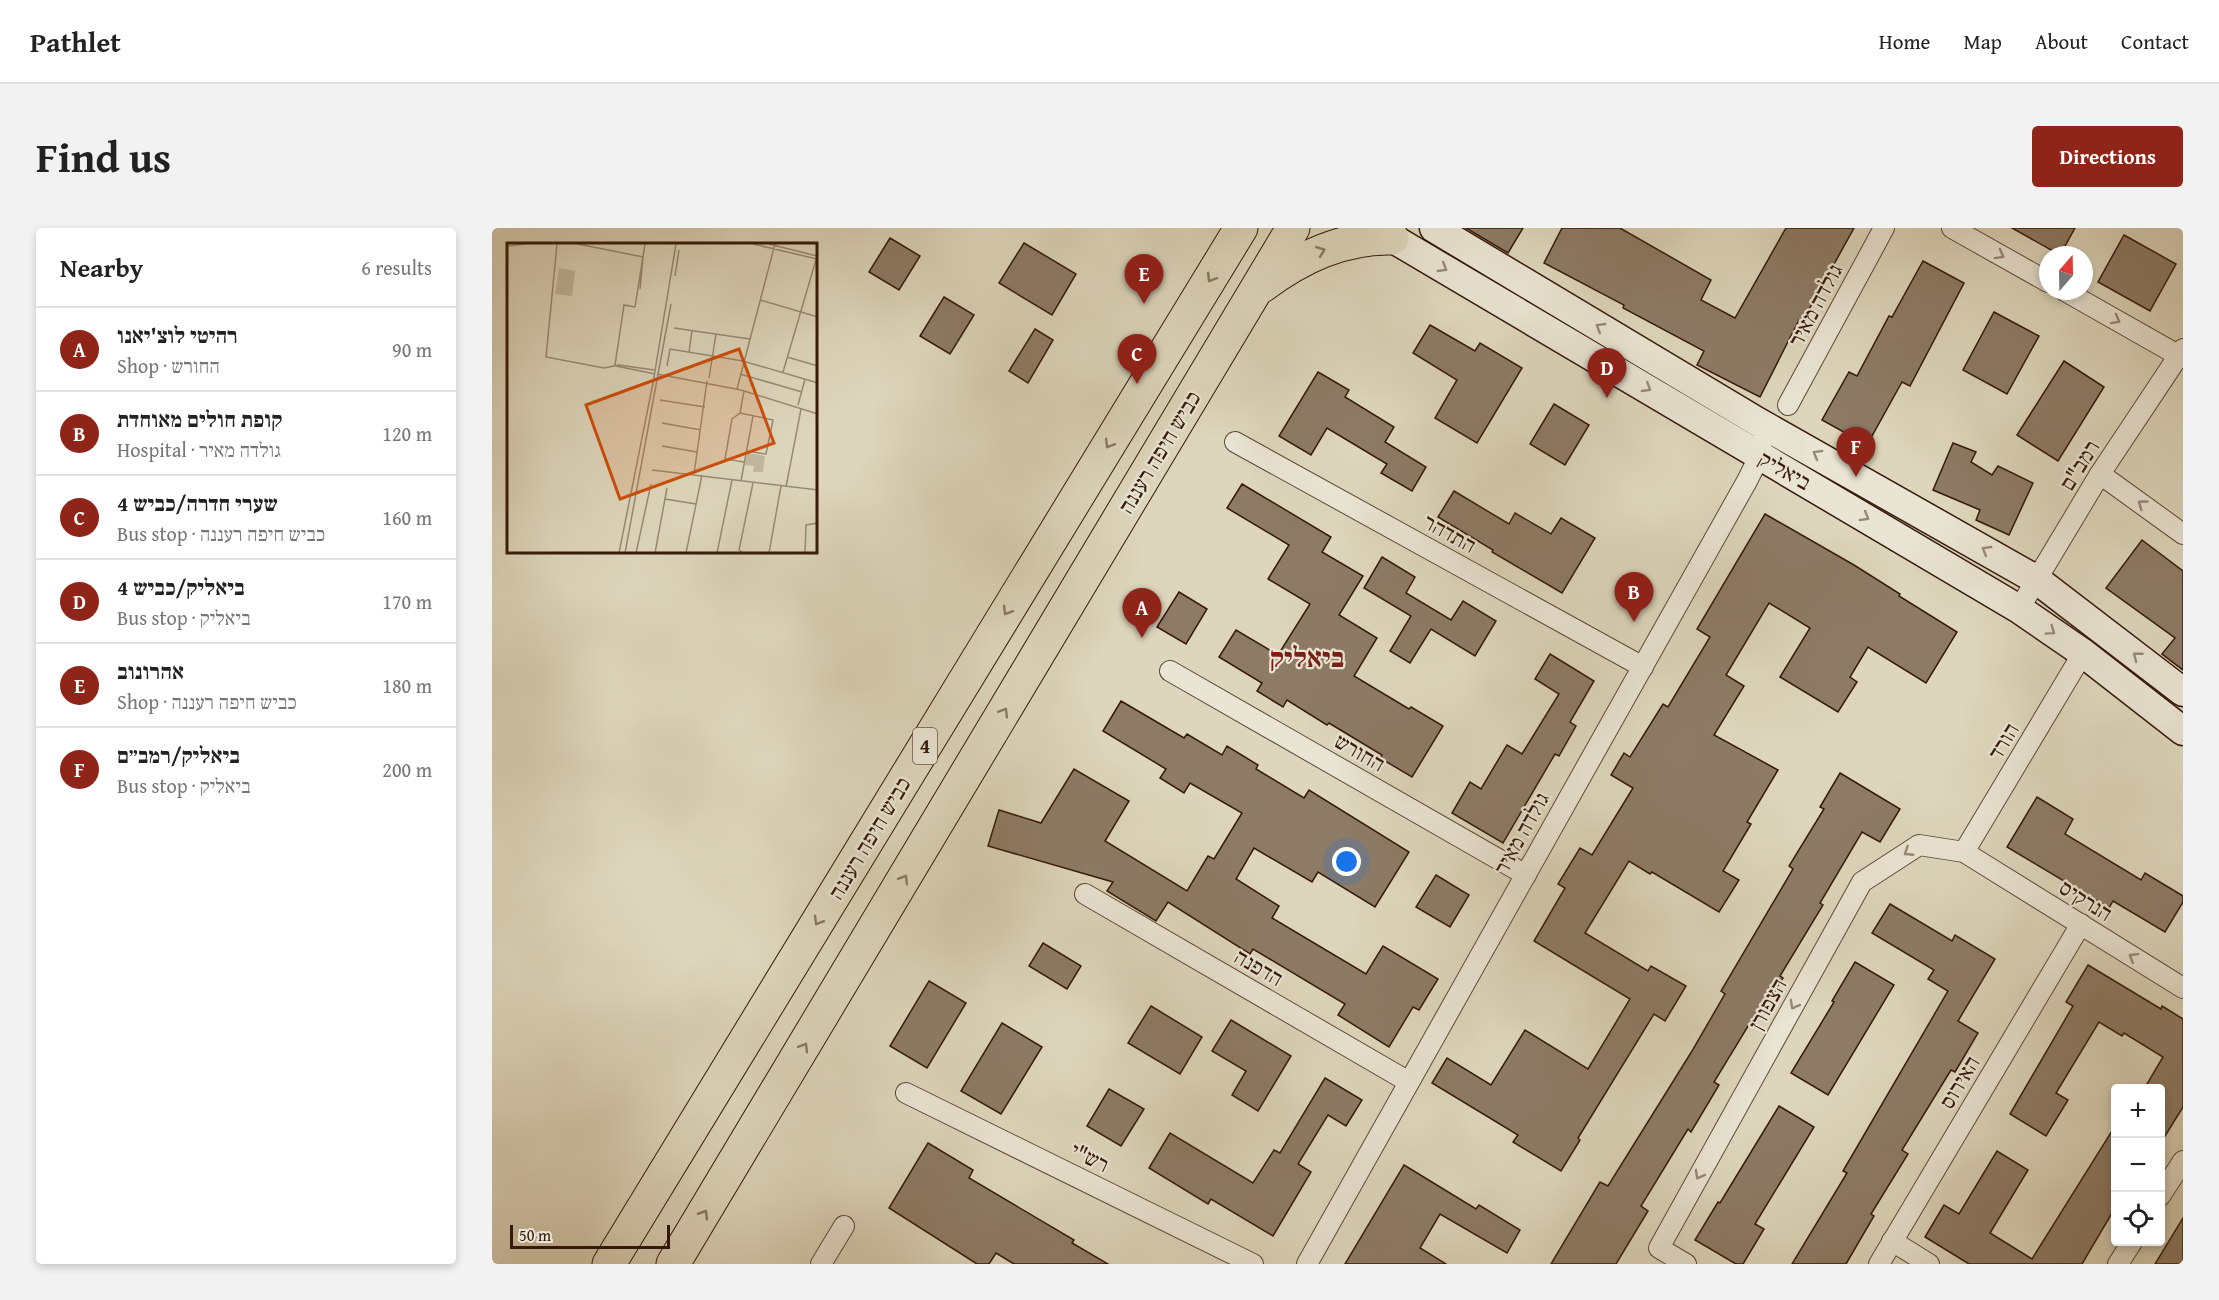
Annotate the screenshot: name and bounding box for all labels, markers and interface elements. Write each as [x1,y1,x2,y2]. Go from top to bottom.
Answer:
text: Pathlet [30,21,121,62]
text: Home [1879,26,1930,57]
text: Map [1963,26,2002,57]
text: About [2035,26,2088,57]
text: Contact [2121,26,2189,57]
text: Find us [36,126,171,187]
button: Directions [2032,126,2183,187]
inset map [507,243,818,554]
one-way arrow [1315,246,1326,259]
north arrow [2039,246,2093,300]
text: Nearby [60,248,143,287]
one-way arrow [1994,248,2004,259]
text: 6 results [361,253,432,282]
pin: E [1124,254,1164,304]
street label: גולדה מאיר [1780,258,1850,352]
one-way arrow [1437,260,1447,272]
one-way arrow [1206,272,1218,282]
one-way arrow [2110,312,2120,324]
text: רהיטי לוצ'יאנו [117,319,238,351]
one-way arrow [1596,323,1606,334]
pin: C [1118,334,1156,384]
text: A [73,335,86,364]
text: 90 m [392,335,432,364]
pin: D [1588,348,1626,398]
text: Shop · החורש [117,351,220,380]
one-way arrow [1641,381,1651,393]
street label: כביש חיפה רעננה [1110,384,1208,520]
text: קופת חולים מאוחדת [117,403,283,435]
text: B [73,419,86,448]
text: 120 m [382,419,432,448]
pin: F [1836,428,1876,477]
street label: רמב"ם [2051,433,2107,497]
text: Hospital · גולדה מאיר [117,435,281,464]
one-way arrow [1104,438,1116,448]
street label: ביאליק [1753,442,1817,498]
one-way arrow [1813,449,1823,461]
text: שערי חדרה/כביש 4 [117,487,278,519]
one-way arrow [2137,500,2148,511]
text: C [74,503,85,532]
text: 160 m [382,503,432,532]
street label: התדהר [1418,505,1482,561]
one-way arrow [1859,510,1869,521]
text: Bus stop · כביש חיפה רעננה [117,519,325,548]
one-way arrow [1982,546,1992,558]
text: ביאליק/כביש 4 [117,571,245,603]
pin: B [1614,572,1654,622]
text: D [73,587,86,616]
text: 170 m [382,587,432,616]
pin: A [1122,588,1162,638]
text: Bus stop · ביאליק [117,603,251,632]
one-way arrow [1003,605,1015,615]
one-way arrow [2045,623,2056,634]
district label: ביאליק [1270,636,1344,677]
one-way arrow [2132,653,2143,664]
text: אהרונוב [117,655,184,687]
text: E [74,671,85,700]
text: 180 m [382,671,432,700]
text: Shop · כביש חיפה רעננה [117,687,297,716]
one-way arrow [996,708,1008,718]
street label: הורד [1979,716,2027,766]
street label: החורש [1329,725,1391,779]
road number: 4 [913,728,937,764]
text: ביאליק/רמב״ם [117,739,240,771]
text: F [74,755,85,784]
text: 200 m [382,755,432,784]
street label: כביש חיפה רעננה [820,770,918,906]
text: Bus stop · ביאליק [117,771,251,800]
street label: גולדה מאיר [1485,786,1557,880]
one-way arrow [1904,845,1915,856]
your location [1332,847,1361,876]
street label: הנרקיס [2053,871,2119,929]
one-way arrow [896,875,908,885]
one-way arrow [814,915,826,925]
street label: הדפנה [1229,940,1289,994]
one-way arrow [2129,953,2139,965]
street label: הצפורן [1740,972,1794,1036]
one-way arrow [1790,999,1801,1009]
one-way arrow [796,1043,808,1053]
street label: האירוס [1931,1050,1987,1114]
map controls [2111,1084,2165,1246]
button: + [2111,1084,2165,1138]
street label: רש"י [1065,1134,1115,1180]
button: − [2111,1138,2165,1192]
one-way arrow [1695,1169,1706,1179]
button: locate [2111,1192,2165,1246]
one-way arrow [696,1210,708,1220]
scale bar [510,1222,670,1250]
text: 50 m [519,1223,551,1247]

